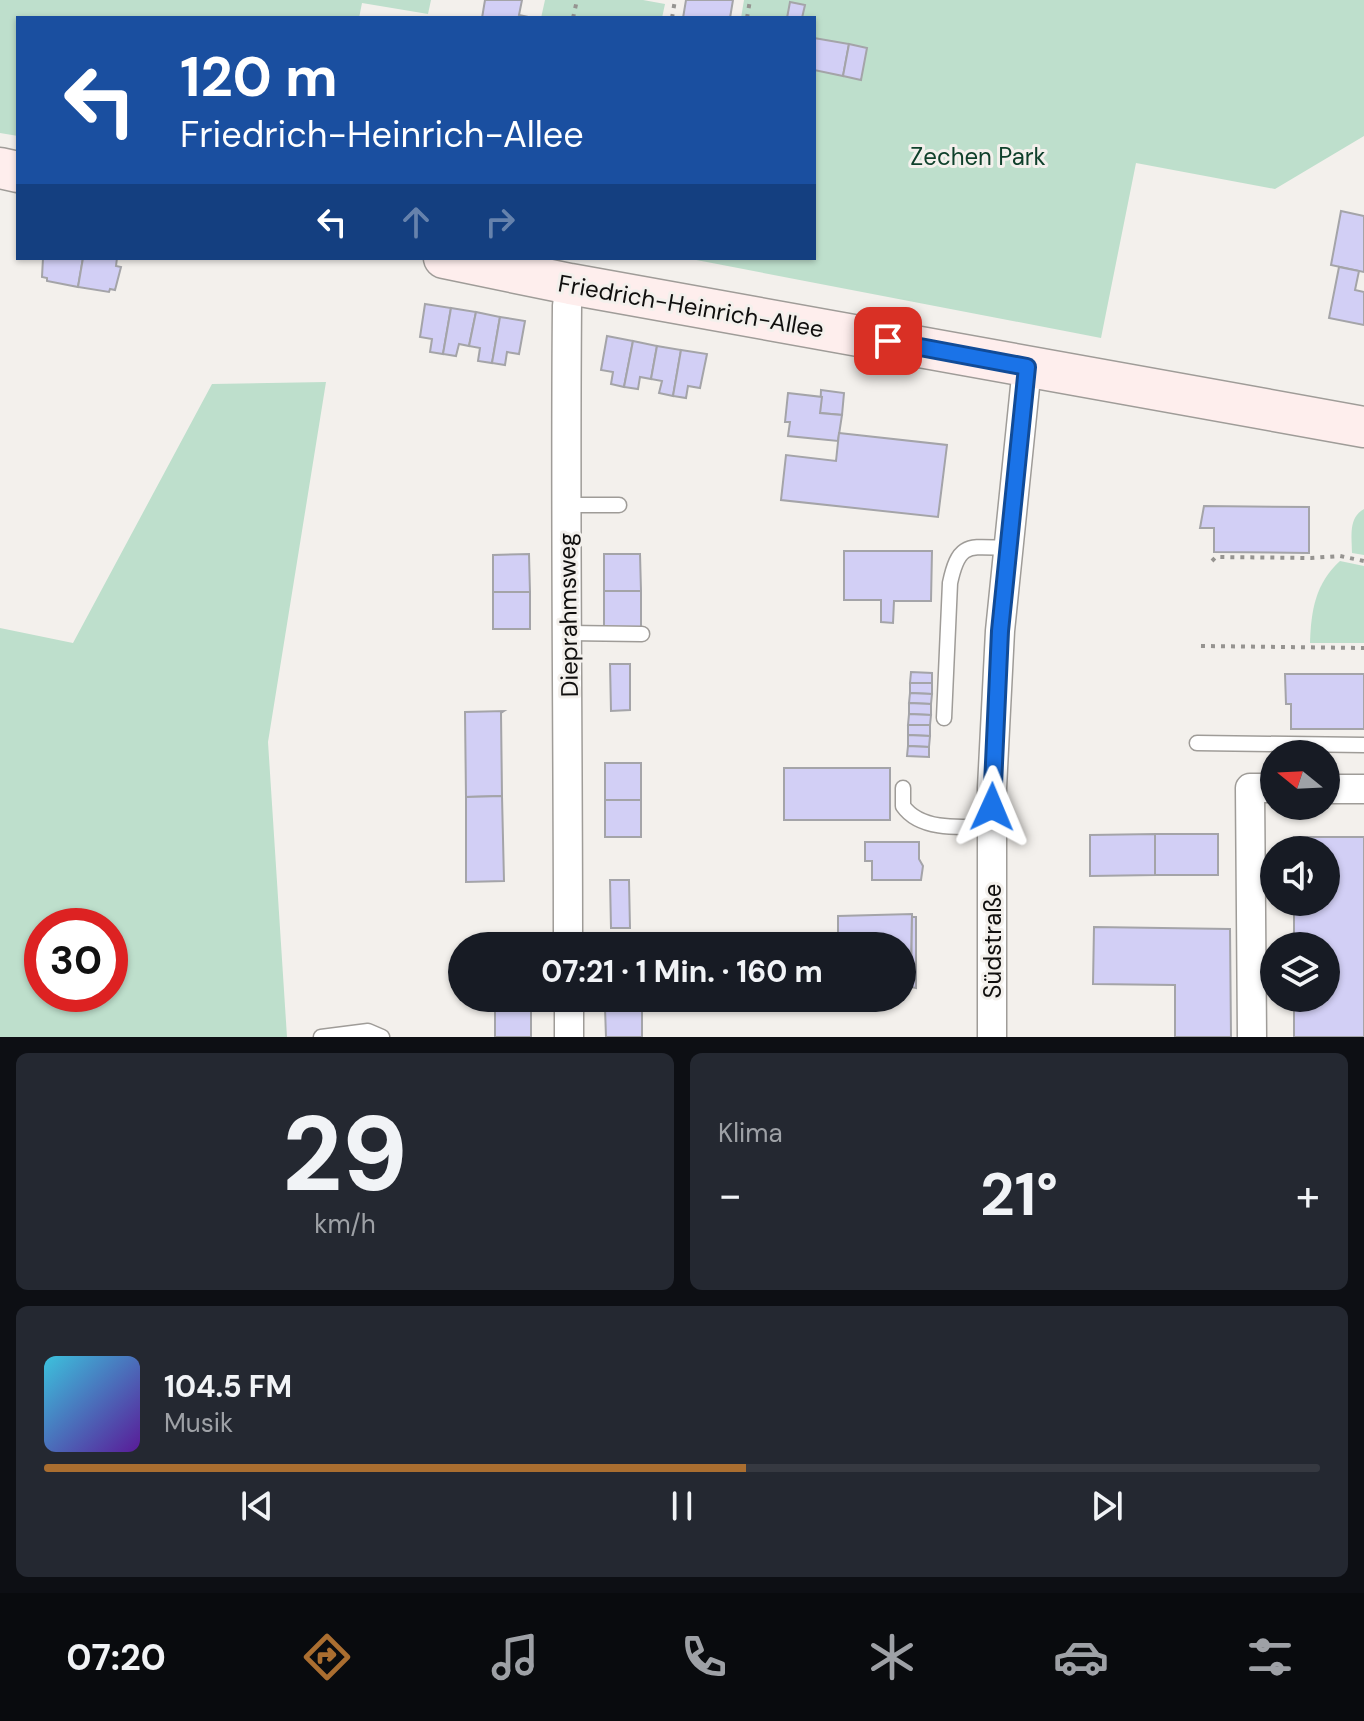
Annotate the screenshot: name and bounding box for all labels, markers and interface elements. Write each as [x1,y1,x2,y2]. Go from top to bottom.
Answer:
text: 120 m [180,40,338,113]
icon: left [48,48,152,152]
text: Friedrich-Heinrich-Allee [180,111,584,158]
park label: Zechen Park [910,141,1046,172]
icon: left [310,200,354,244]
icon: ahead [394,200,438,244]
icon: right [478,200,522,244]
street label: Friedrich-Heinrich-Allee [556,267,826,345]
pin [854,307,922,375]
icon: arrive [866,319,910,363]
street label: Dieprahmsweg [551,533,585,697]
north arrow [1260,740,1340,820]
map controls [1260,740,1340,1012]
position arrow [950,765,1034,849]
button: sound [1260,836,1340,916]
street label: Südstraße [977,884,1008,998]
speed limit sign: 30 [24,908,128,1012]
button: layers [1260,932,1340,1012]
text: 07:21 · 1 Min. · 160 m [541,952,823,991]
text: 29 [282,1087,408,1222]
text: Klima [718,1116,783,1150]
text: 21° [980,1155,1058,1234]
text: − [718,1166,742,1224]
text: + [1296,1166,1320,1224]
text: km/h [314,1207,376,1241]
text: 104.5 FM [164,1367,292,1406]
text: Musik [164,1406,233,1440]
icon: previous [235,1484,279,1528]
icon: pause [660,1484,704,1528]
icon: next [1085,1484,1129,1528]
icon: directions [299,1629,355,1685]
icon: music [487,1629,543,1685]
icon: phone [676,1629,732,1685]
icon: climate [864,1629,920,1685]
icon: car [1053,1629,1109,1685]
icon: filters [1242,1629,1298,1685]
text: 07:20 [66,1634,166,1681]

